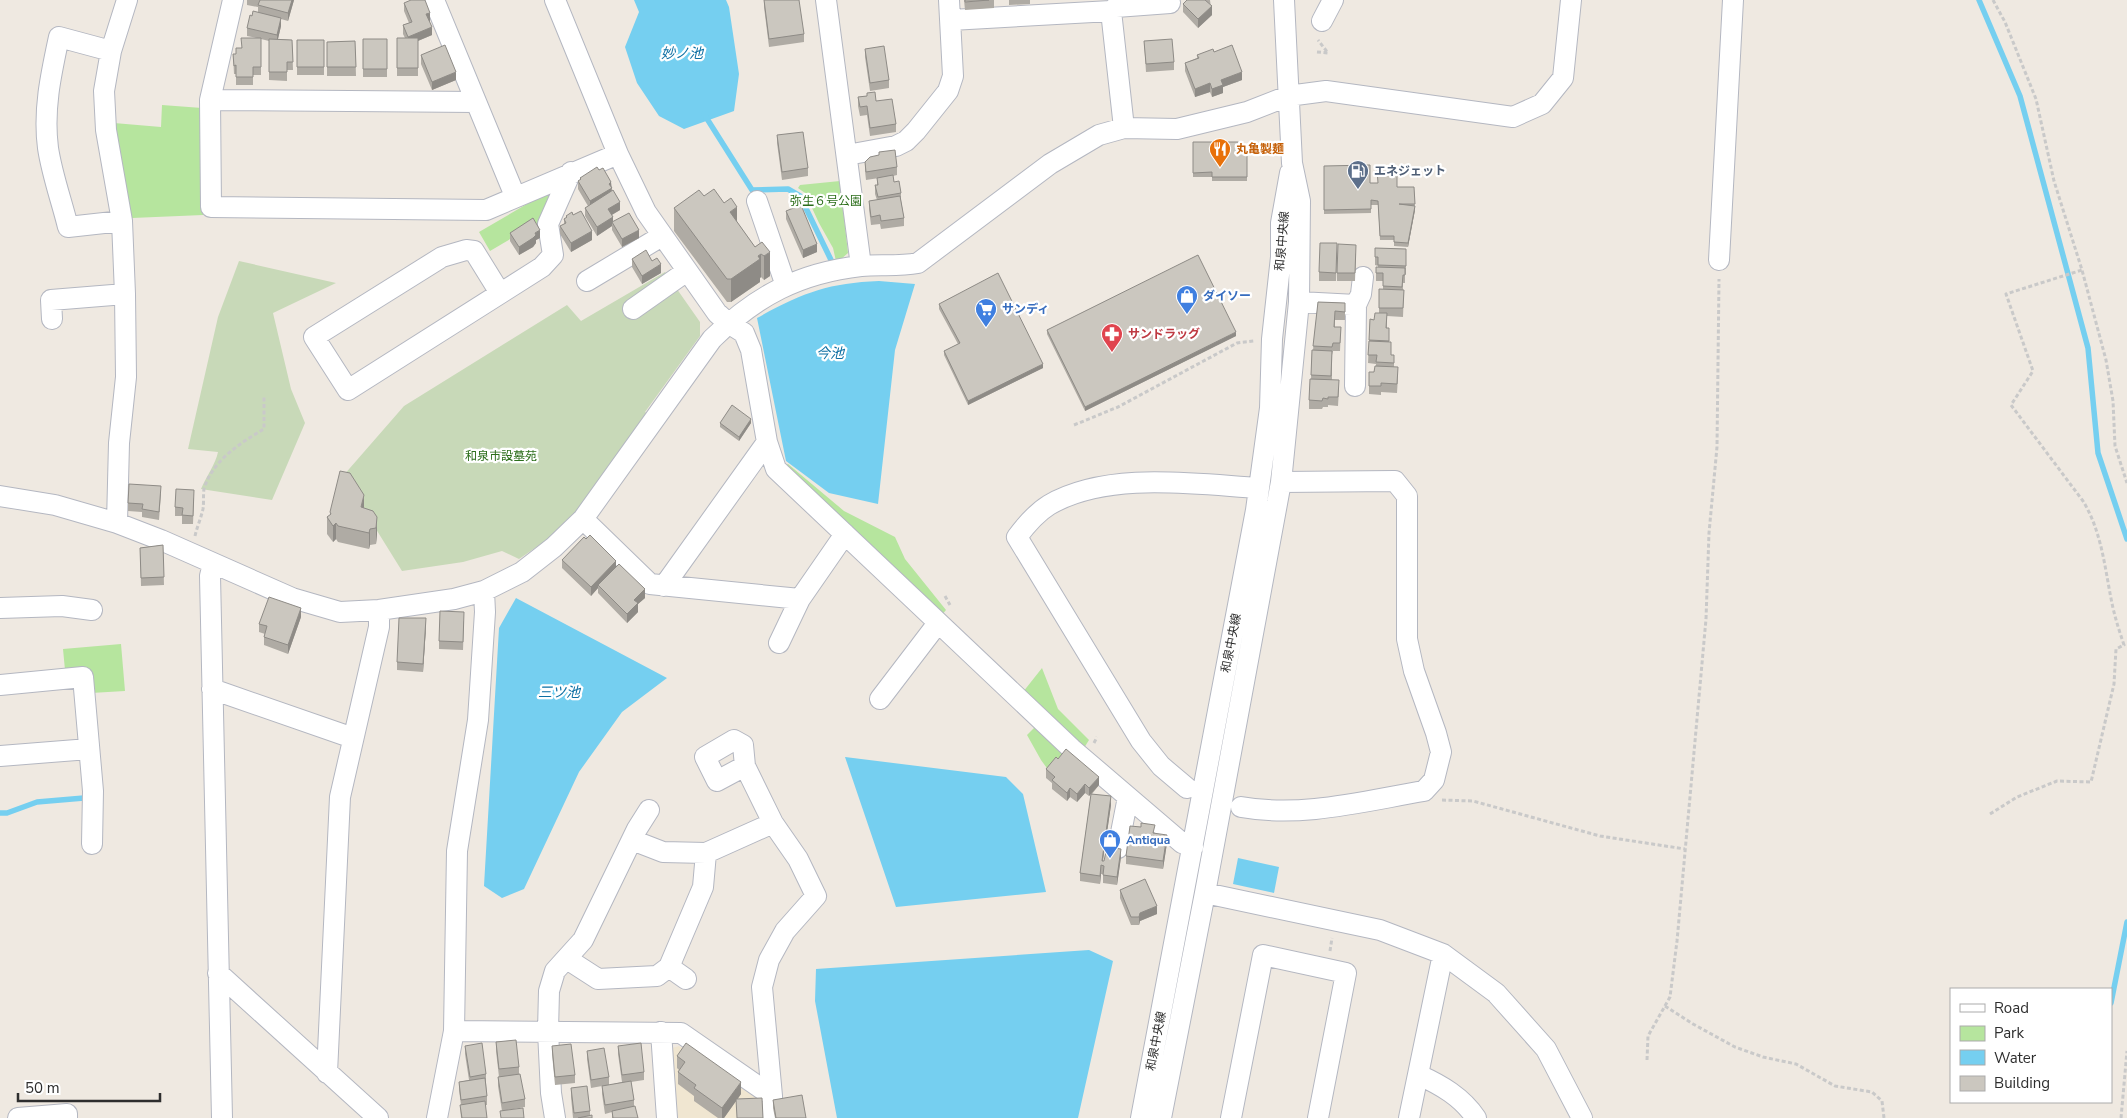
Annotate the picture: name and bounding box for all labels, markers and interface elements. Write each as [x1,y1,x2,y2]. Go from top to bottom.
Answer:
water label: 妙ノ池 [661,44,705,63]
restaurant icon: 丸亀製麺 [1208,137,1232,168]
place label: 丸亀製麺 [1236,141,1284,157]
fuel station icon: エネジェット [1346,159,1370,190]
place label: エネジェット [1374,163,1446,179]
park label: 弥生６号公園 [790,193,862,209]
street label: 和泉中央線 [1271,210,1293,272]
shop icon: ダイソー [1175,284,1199,315]
place label: ダイソー [1203,288,1251,304]
supermarket icon: サンディ [974,297,998,328]
place label: サンディ [1002,301,1049,317]
pharmacy icon: サンドラッグ [1100,322,1124,353]
place label: サンドラッグ [1128,326,1200,342]
water label: 今池 [816,344,846,363]
park label: 和泉市設墓苑 [465,448,537,464]
street label: 和泉中央線 [1217,612,1245,674]
water label: 三ツ池 [538,683,582,702]
shop icon: Antiqua [1098,828,1122,859]
place label: Antiqua [1126,832,1170,848]
legend [1950,988,2112,1103]
text: Road [1994,998,2029,1018]
street label: 和泉中央線 [1142,1010,1170,1072]
text: Park [1994,1023,2024,1043]
text: Water [1994,1048,2037,1068]
scale bar [18,1070,160,1102]
text: Building [1994,1073,2050,1093]
text: 50 m [25,1078,60,1098]

